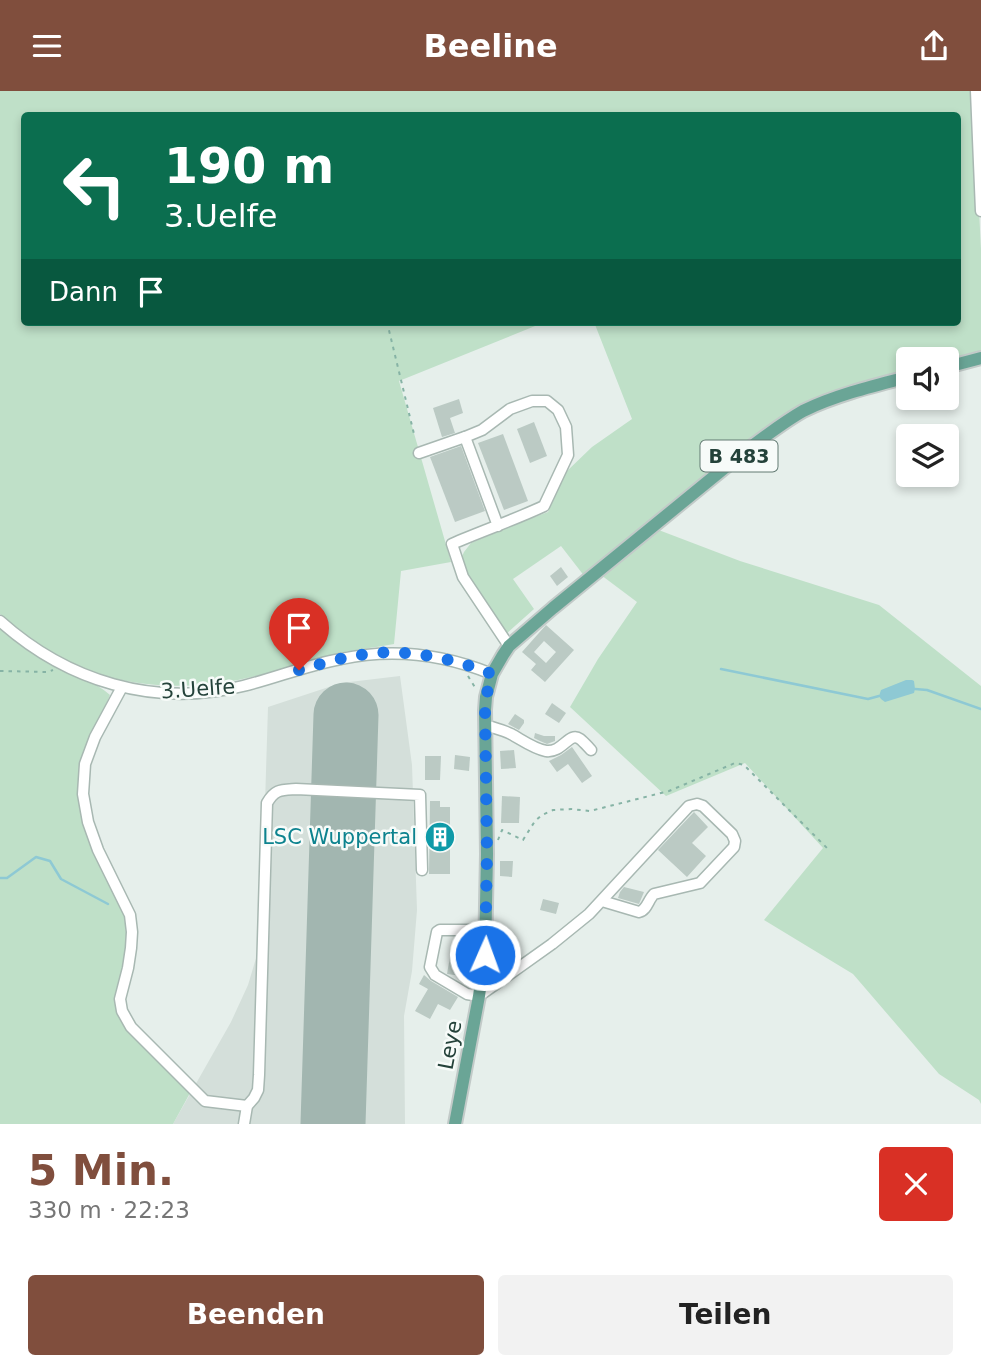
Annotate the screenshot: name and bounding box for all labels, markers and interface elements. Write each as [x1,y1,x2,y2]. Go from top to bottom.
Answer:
icon: menu [28,27,66,65]
text: Beeline [423,27,558,65]
icon: share [915,27,953,65]
text: 190 m [164,138,334,195]
icon: left [49,140,140,231]
text: 3.Uelfe [164,197,277,235]
icon: arrive [132,273,170,311]
text: Dann [49,277,118,307]
map controls [896,347,959,487]
button: sound [896,347,959,410]
button: layers [896,424,959,487]
road number: B 483 [700,441,778,471]
pin [269,598,329,670]
icon: arrive [280,609,318,647]
street label: 3.Uelfe [160,674,236,704]
building icon: LSC Wuppertal [423,820,457,854]
place label: LSC Wuppertal [262,825,417,849]
position arrow [448,918,522,992]
street label: Leye [433,1018,467,1072]
text: 5 Min. [28,1146,174,1195]
button: close [879,1147,953,1221]
text: 330 m · 22:23 [28,1197,190,1223]
button: Beenden [28,1275,484,1355]
button: Teilen [498,1275,953,1355]

